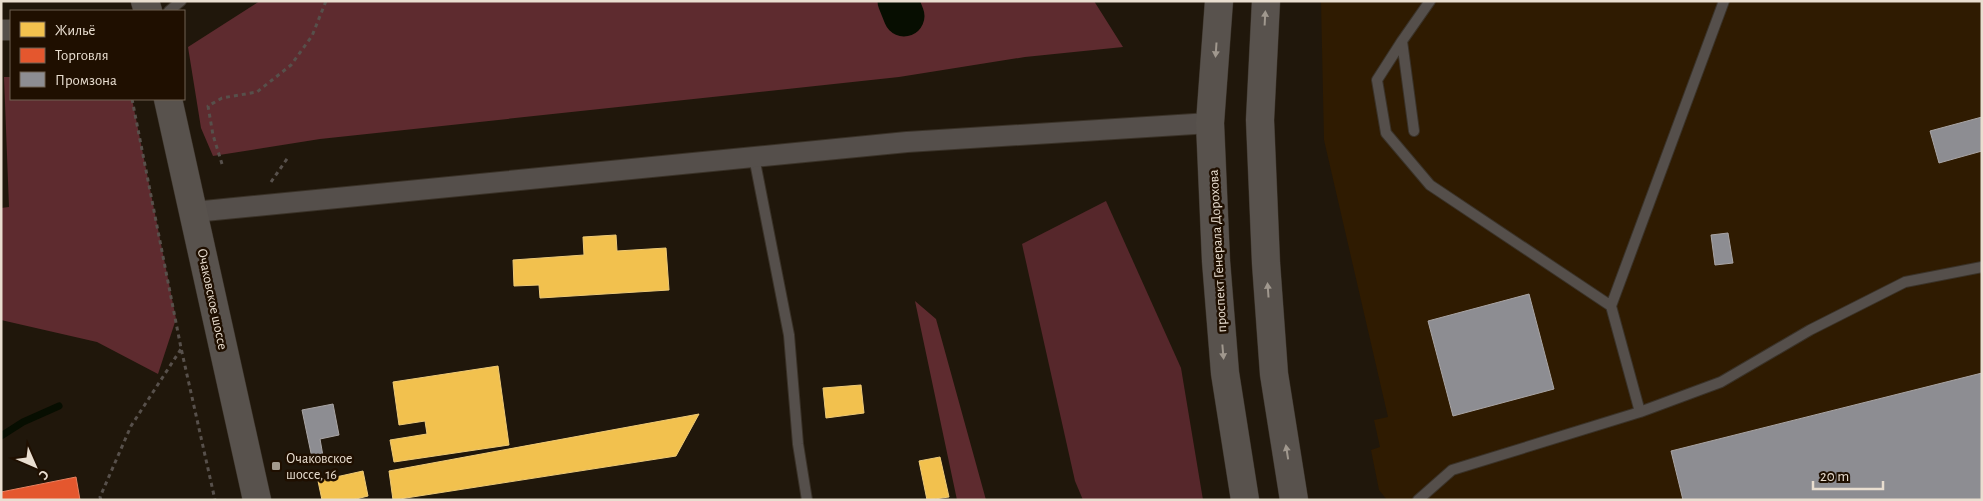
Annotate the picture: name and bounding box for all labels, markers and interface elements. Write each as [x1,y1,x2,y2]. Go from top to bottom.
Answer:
legend [10,10,185,100]
one-way arrow [1261,10,1269,26]
text: Жильё [55,23,95,38]
one-way arrow [1211,42,1219,58]
text: Торговля [55,48,109,63]
text: Промзона [55,73,117,88]
street label: проспект Генерала Дорохова [1207,169,1229,333]
street label: Очаковское шоссе [194,247,230,351]
one-way arrow [1264,282,1272,298]
one-way arrow [1220,344,1228,360]
north arrow [10,441,60,491]
one-way arrow [1282,443,1290,459]
place label: Очаковское шоссе, 16 [286,452,352,482]
scale bar [1813,458,1883,490]
marker: Очаковское шоссе, 16 [270,460,282,472]
text: С [36,467,51,482]
text: 20 m [1820,469,1849,484]

